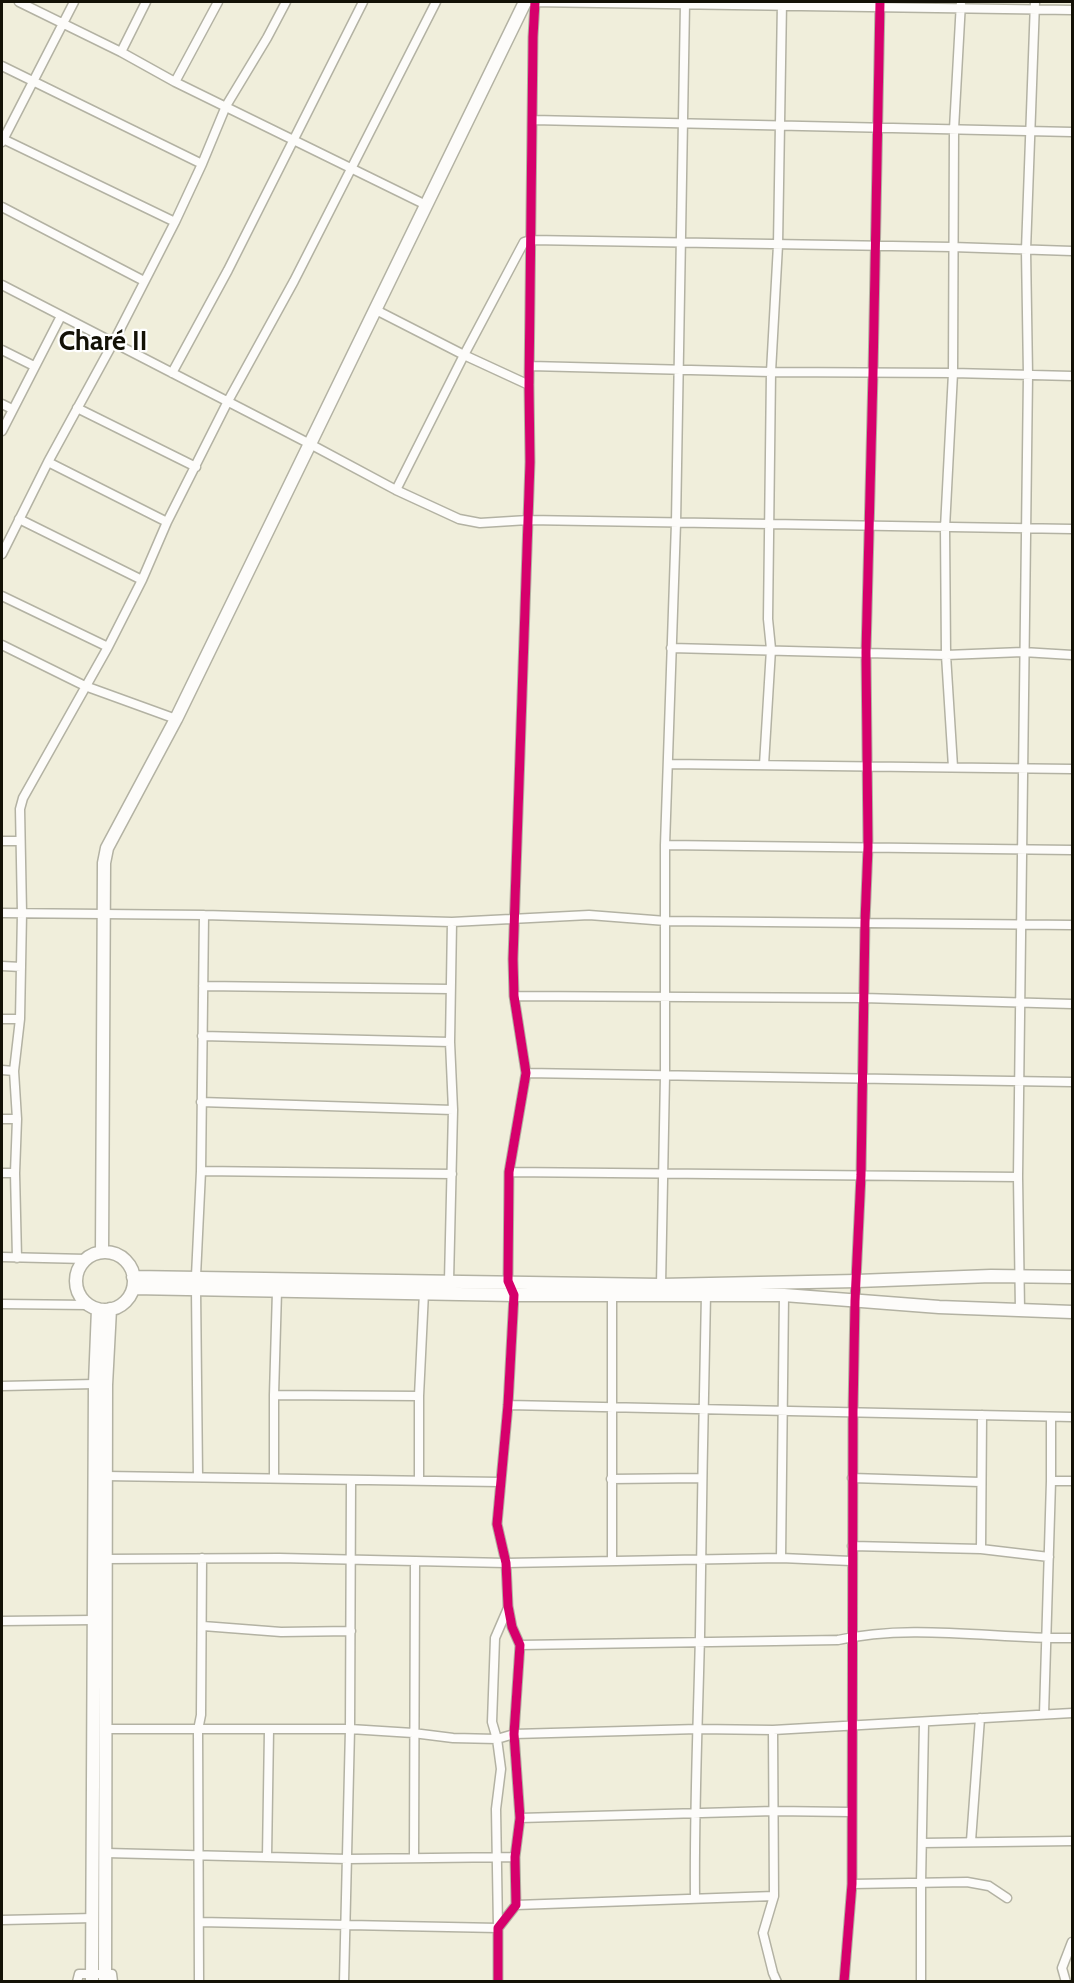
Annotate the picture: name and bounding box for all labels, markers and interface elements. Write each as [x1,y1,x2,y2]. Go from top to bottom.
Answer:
district label: Charé II [59,326,147,358]

